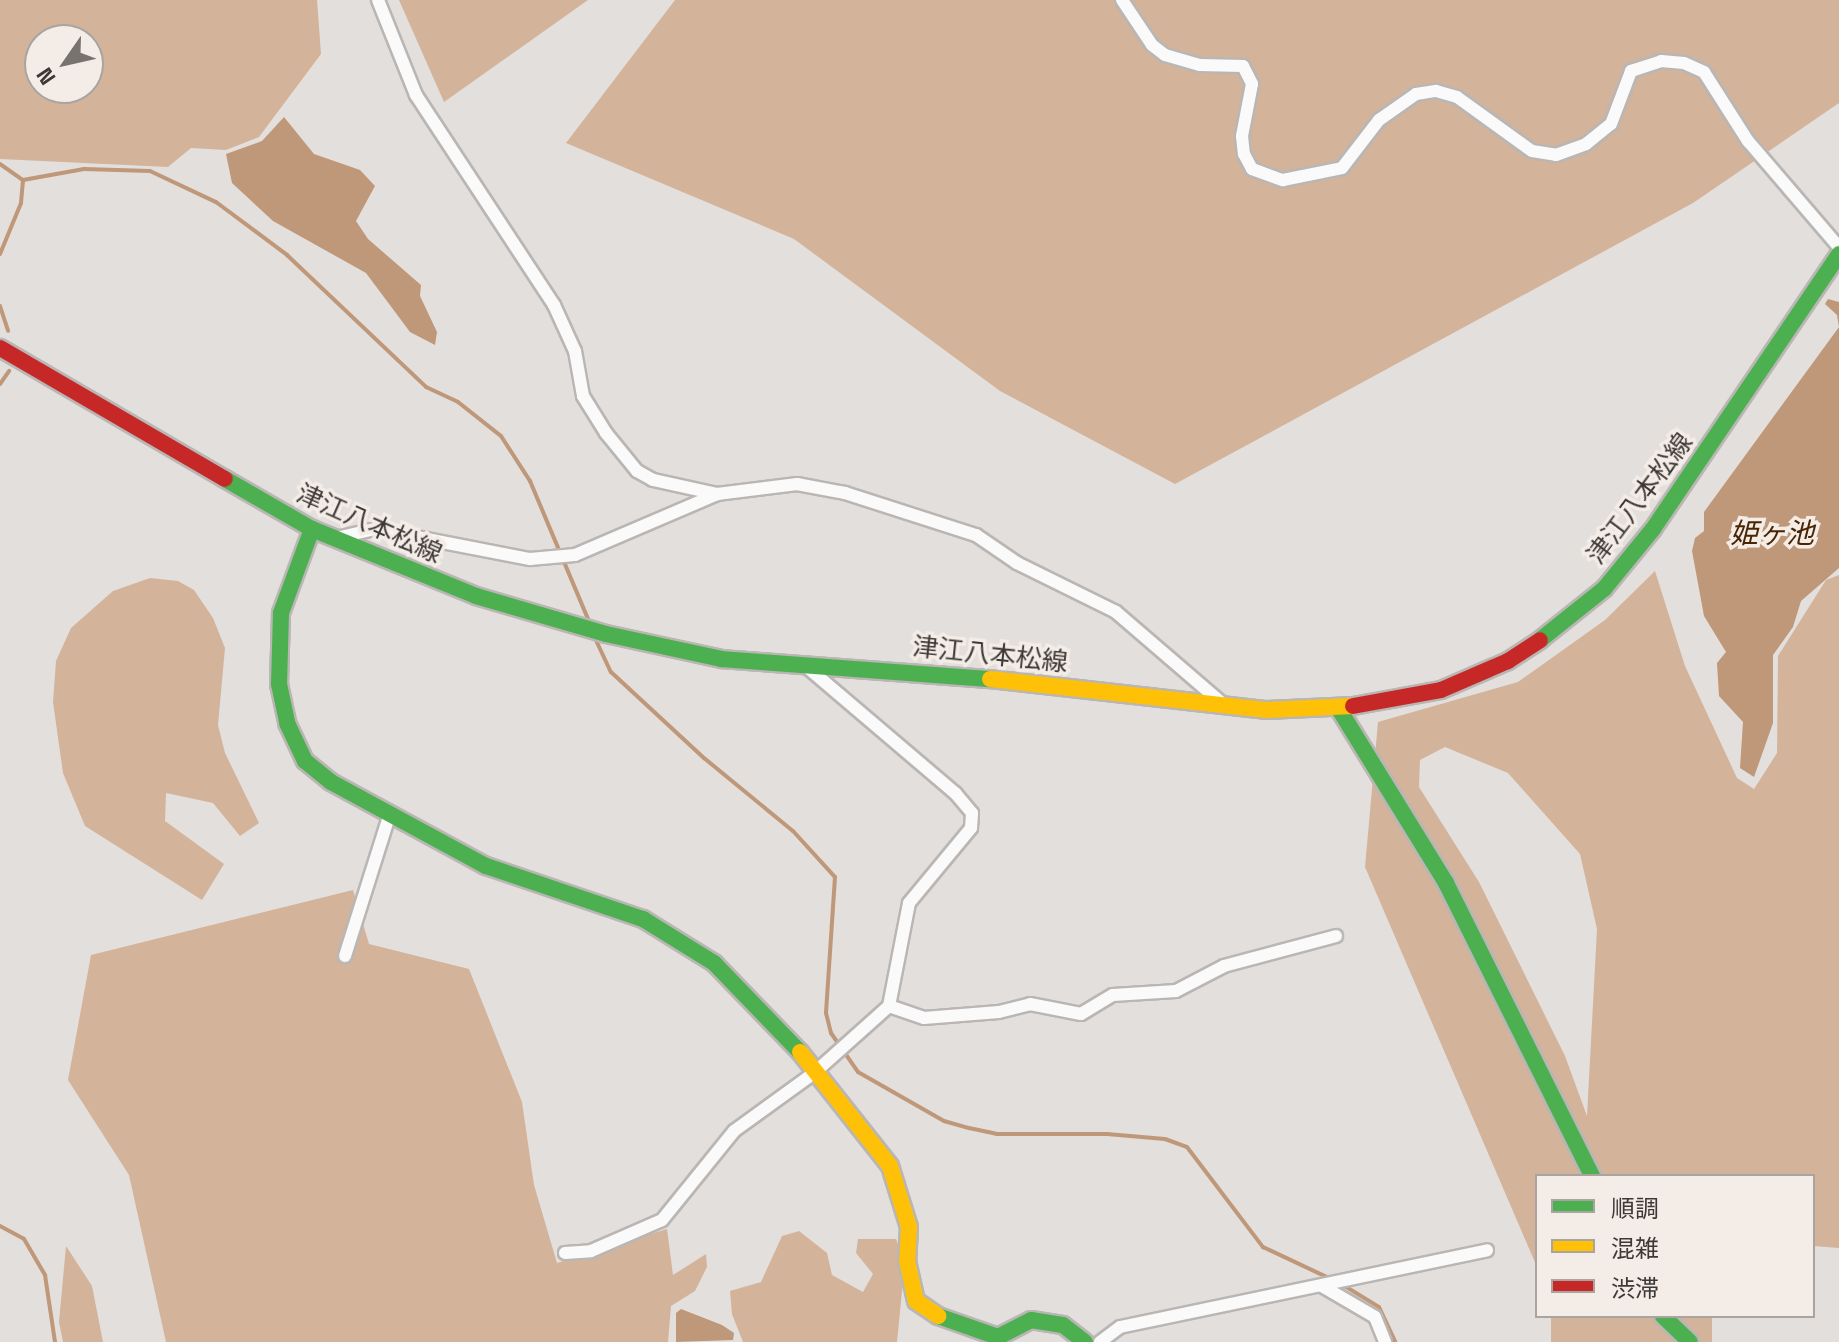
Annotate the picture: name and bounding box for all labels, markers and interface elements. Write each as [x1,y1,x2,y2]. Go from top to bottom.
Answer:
north arrow [24,24,104,104]
text: N [30,62,61,90]
street label: 津江八本松線 [1581,427,1699,571]
street label: 津江八本松線 [291,478,447,570]
water label: 姫ヶ池 [1730,516,1814,550]
street label: 津江八本松線 [911,631,1069,679]
legend [1535,1174,1815,1318]
text: 順調 [1611,1193,1659,1224]
text: 混雑 [1611,1233,1659,1264]
text: 渋滞 [1611,1273,1659,1304]

